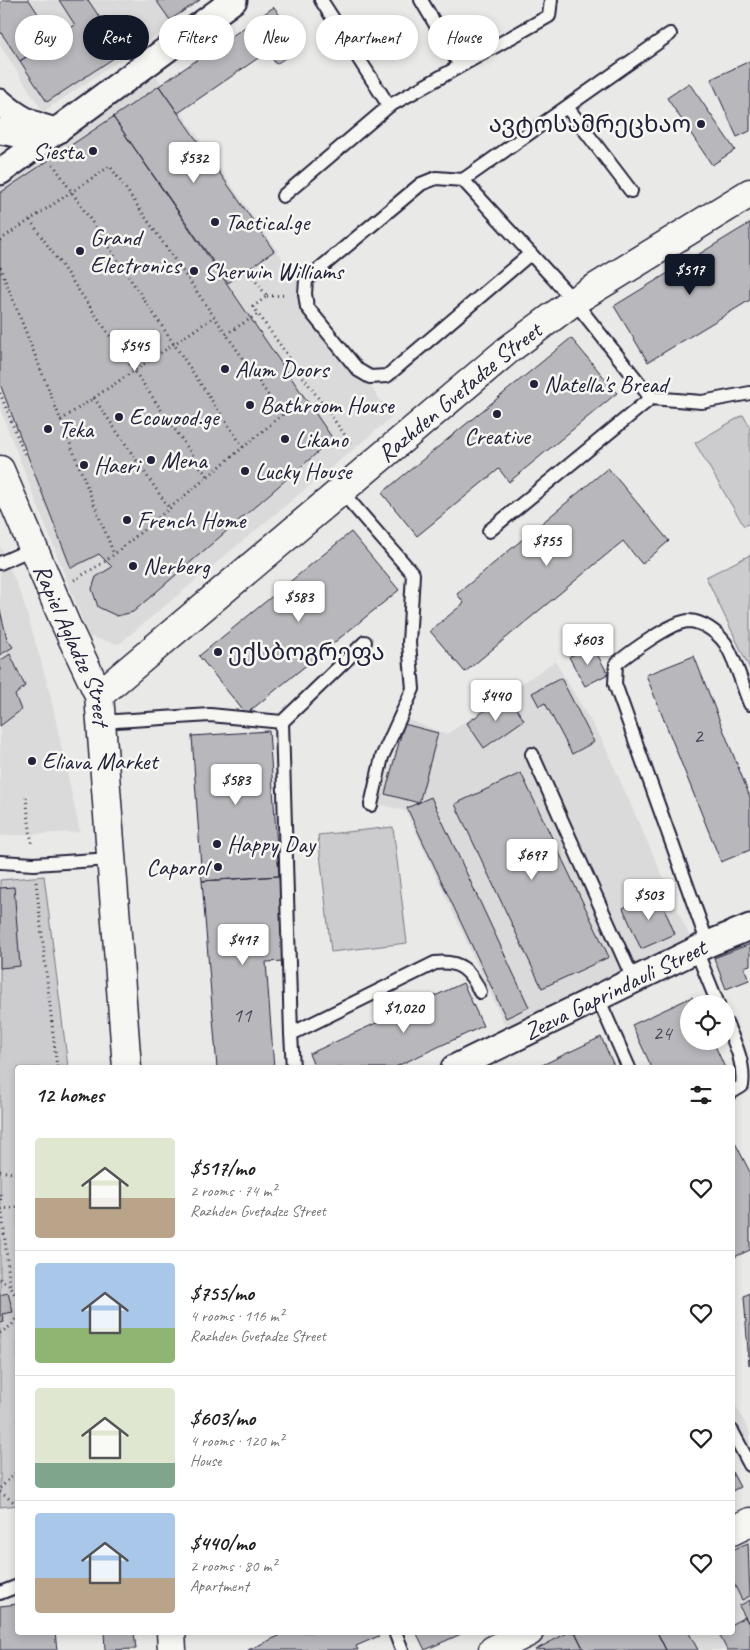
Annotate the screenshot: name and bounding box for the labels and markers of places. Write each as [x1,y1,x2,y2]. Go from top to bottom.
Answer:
place label: ავტოსამრეცხაო [489,109,691,139]
marker: ავტოსამრეცხაო [695,118,707,130]
place label: Siesta [33,136,85,166]
pin: $532 [164,142,224,184]
marker: Siesta [87,145,99,157]
place label: Tactical.ge [225,207,311,237]
marker: Tactical.ge [209,216,221,228]
place label: Grand Electronics [90,222,183,280]
marker: Grand Electronics [74,245,86,257]
pin: $517 [660,254,720,296]
place label: Sherwin Williams [204,256,345,286]
marker: Sherwin Williams [188,265,200,277]
pin: $545 [105,330,165,372]
place label: Alum Doors [235,354,331,384]
marker: Alum Doors [219,363,231,375]
place label: Natella's Bread [544,369,671,399]
marker: Natella's Bread [528,378,540,390]
place label: Bathroom House [260,390,396,420]
marker: Bathroom House [244,399,256,411]
place label: Ecowood.ge [129,402,221,432]
marker: Creative [491,408,503,420]
marker: Ecowood.ge [113,411,125,423]
place label: Teka [58,414,94,444]
place label: Creative [464,421,532,451]
marker: Teka [42,423,54,435]
place label: Likano [295,424,349,454]
marker: Likano [279,433,291,445]
place label: Mena [161,445,208,475]
place label: Haeri [94,450,142,480]
marker: Mena [145,454,157,466]
place label: Lucky House [255,456,353,486]
marker: Haeri [78,459,90,471]
marker: Lucky House [239,465,251,477]
place label: French Home [137,505,247,535]
marker: French Home [121,514,133,526]
pin: $755 [517,524,577,567]
place label: Nerberg [143,551,211,581]
marker: Nerberg [127,560,139,572]
pin: $583 [269,580,329,623]
pin: $603 [558,624,618,666]
place label: ექსბოგრეფა [228,637,385,667]
marker: ექსბოგრეფა [212,646,224,658]
pin: $440 [466,680,526,722]
place label: Eliava Market [42,746,159,776]
marker: Eliava Market [26,755,38,767]
pin: $583 [206,764,266,806]
place label: Happy Day [227,829,317,859]
marker: Happy Day [211,838,223,850]
pin: $697 [502,838,562,881]
place label: Caparol [146,852,212,882]
marker: Caparol [212,861,224,873]
pin: $503 [619,878,679,921]
pin: $417 [213,924,273,966]
pin: $1,020 [363,992,445,1034]

